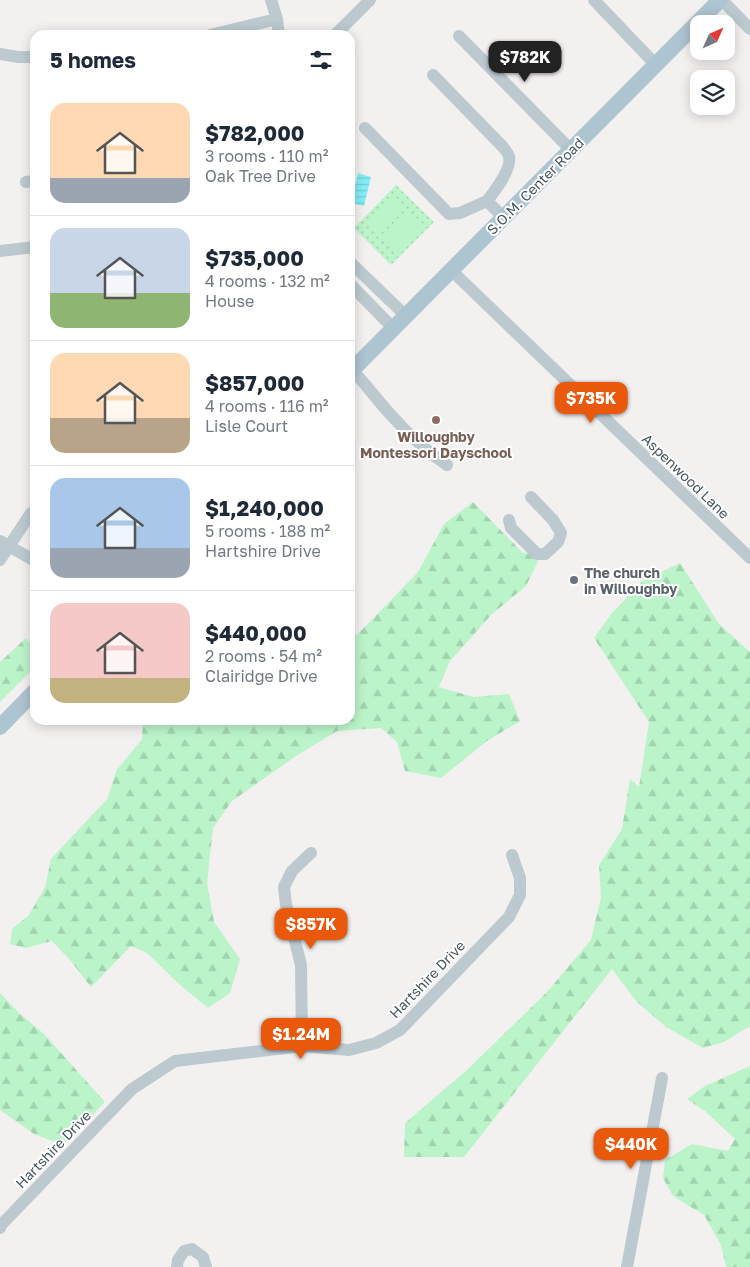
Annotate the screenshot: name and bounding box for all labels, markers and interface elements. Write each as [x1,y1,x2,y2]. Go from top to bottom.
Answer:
north arrow [690,15,735,60]
map controls [690,15,735,115]
pin: $782K [490,41,560,83]
icon: filters [307,46,335,74]
text: 5 homes [50,47,136,73]
text: $782K [499,47,551,67]
button: layers [690,70,735,115]
text: $782,000 [205,120,304,146]
icon: home [90,123,150,183]
street label: S.O.M. Center Road [483,134,587,238]
text: 3 rooms · 110 m² [205,146,328,166]
text: Oak Tree Drive [205,166,316,186]
text: $735,000 [205,245,304,271]
icon: home [90,248,150,308]
text: 4 rooms · 132 m² [205,271,330,291]
text: House [205,291,254,311]
text: $857,000 [205,370,304,396]
icon: home [90,373,150,433]
pin: $735K [556,382,626,424]
text: $735K [566,388,616,408]
text: 4 rooms · 116 m² [205,396,329,416]
marker: Willoughby Montessori Dayschool [430,414,442,426]
text: Lisle Court [205,416,288,436]
place label: Willoughby Montessori Dayschool [360,428,512,461]
street label: Aspenwood Lane [639,430,733,522]
text: $1,240,000 [205,495,324,521]
icon: home [90,498,150,558]
text: 5 rooms · 188 m² [205,521,330,541]
text: Hartshire Drive [205,541,321,561]
place label: The church in Willoughby [584,564,678,597]
marker: The church in Willoughby [568,574,580,586]
text: $440,000 [205,620,307,646]
icon: home [90,623,150,683]
text: 2 rooms · 54 m² [205,646,322,666]
text: Clairidge Drive [205,666,317,686]
pin: $857K [276,908,346,950]
text: $857K [285,914,337,934]
street label: Hartshire Drive [386,937,468,1021]
pin: $1.24M [260,1018,342,1060]
text: $1.24M [272,1024,330,1044]
street label: Hartshire Drive [12,1107,94,1191]
pin: $440K [596,1128,666,1170]
text: $440K [605,1134,657,1154]

